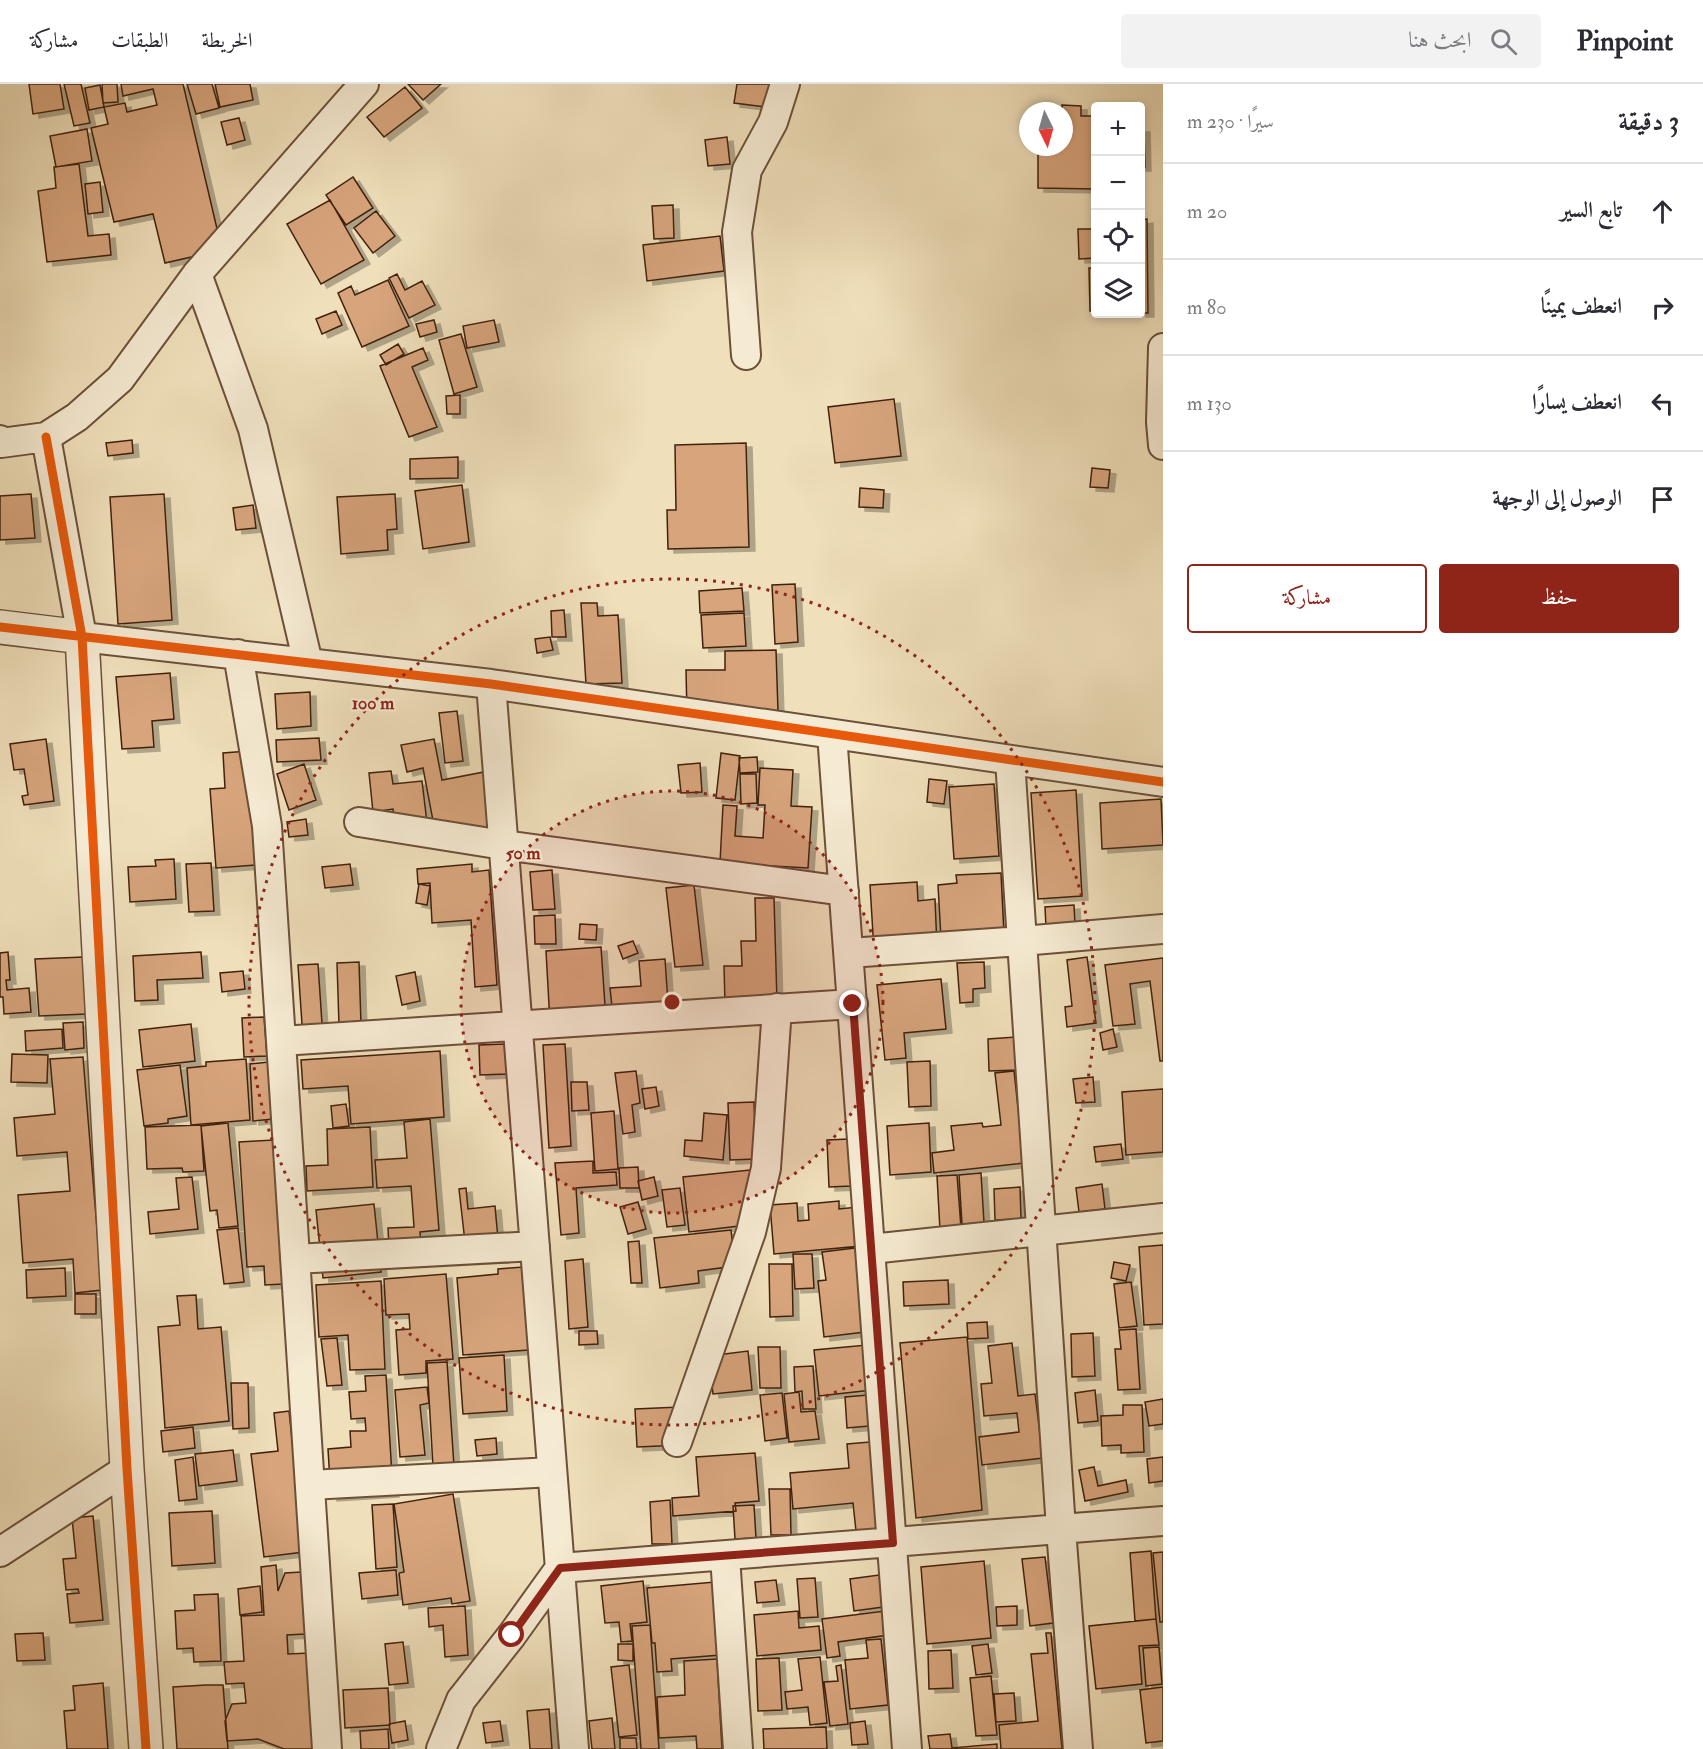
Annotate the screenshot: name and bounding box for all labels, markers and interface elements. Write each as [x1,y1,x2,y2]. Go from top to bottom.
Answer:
search box [1121,14,1541,68]
text: Pinpoint [1577,24,1673,59]
icon: search [1487,25,1520,58]
text: ابحث هنا [1408,26,1472,54]
text: مشاركة [30,27,78,54]
text: الطبقات [111,27,168,54]
text: الخريطة [201,27,253,54]
north arrow [1019,102,1073,156]
map controls [1091,102,1145,318]
button: + [1091,102,1145,156]
text: 3 دقيقة [1618,106,1679,138]
text: سيرًا · 230 m [1187,109,1274,134]
button: − [1091,156,1145,210]
icon: ahead [1646,195,1679,228]
text: تابع السير [1560,196,1622,224]
text: 20 m [1187,199,1227,224]
button: locate [1091,210,1145,264]
button: layers [1091,264,1145,318]
icon: right [1646,291,1679,324]
text: انعطف يمينًا [1541,292,1622,320]
text: 80 m [1187,295,1226,320]
icon: left [1646,387,1679,420]
text: انعطف يسارًا [1532,388,1622,416]
text: 130 m [1187,391,1232,416]
icon: arrive [1646,483,1679,516]
text: الوصول إلى الوجهة [1492,484,1622,512]
button: مشاركة [1187,564,1427,633]
button: حفظ [1439,564,1679,633]
text: 100 m [352,692,395,715]
text: 50 m [506,842,541,865]
route end [839,990,865,1016]
centre of rings [662,992,682,1012]
route start [498,1621,524,1647]

